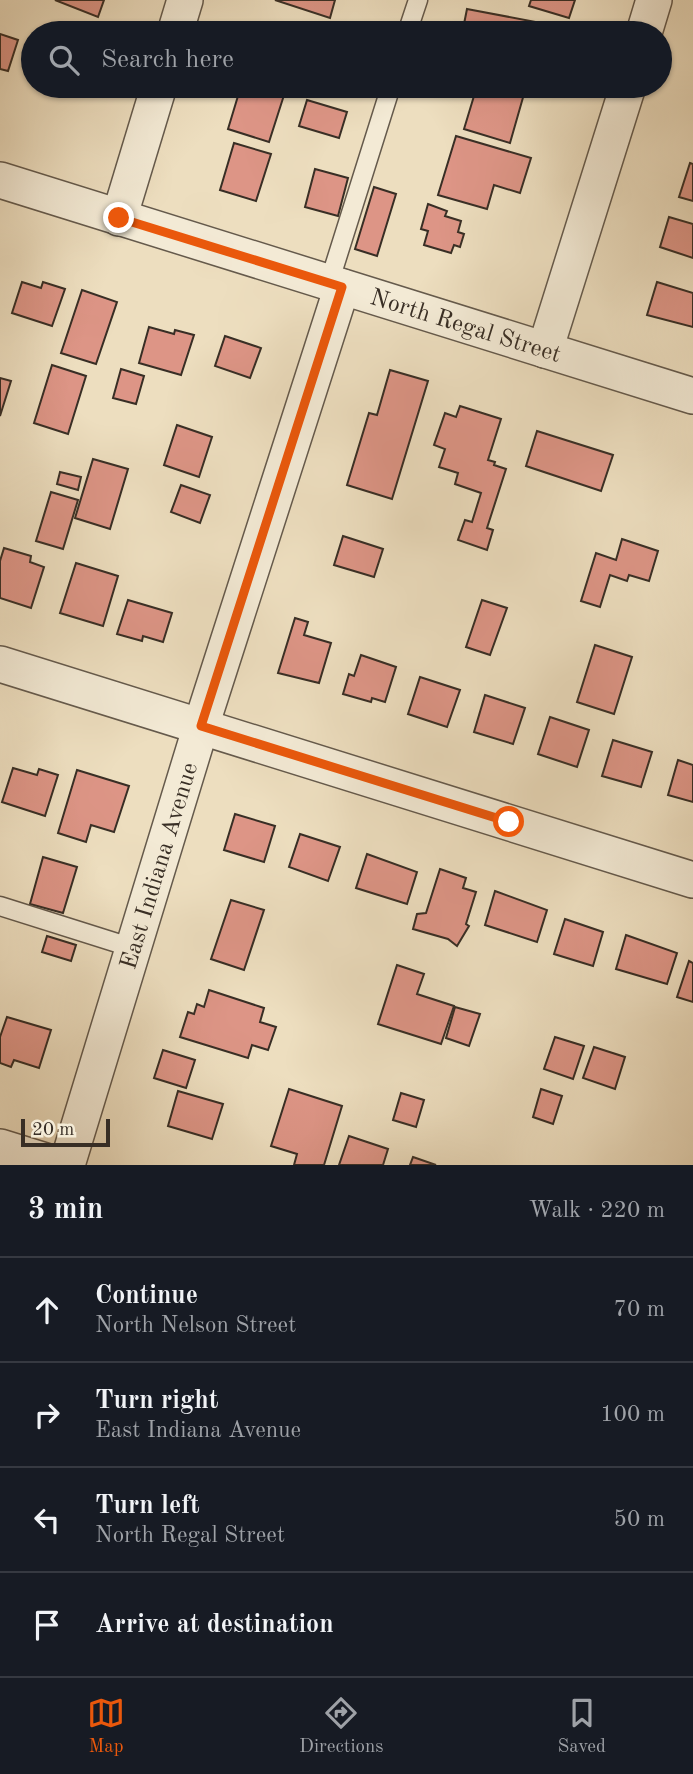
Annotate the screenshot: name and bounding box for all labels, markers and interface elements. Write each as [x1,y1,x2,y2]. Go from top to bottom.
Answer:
search box [21,21,672,98]
icon: search [45,41,83,79]
text: Search here [101,47,234,73]
route end [103,202,134,233]
street label: North Regal Street [367,286,564,368]
street label: East Indiana Avenue [117,760,203,973]
route start [493,806,524,837]
scale bar [21,1116,110,1148]
text: 20 m [32,1121,74,1140]
text: 3 min [28,1195,103,1225]
text: Walk · 220 m [529,1199,665,1222]
text: Continue [95,1283,198,1309]
icon: ahead [28,1291,66,1329]
text: 70 m [614,1298,665,1321]
text: North Nelson Street [95,1314,296,1337]
text: Turn right [95,1388,218,1414]
icon: right [28,1396,66,1434]
text: 100 m [600,1403,665,1426]
text: East Indiana Avenue [95,1419,301,1442]
text: Turn left [95,1493,200,1519]
icon: left [28,1501,66,1539]
text: 50 m [614,1508,665,1531]
text: North Regal Street [95,1524,285,1547]
icon: arrive [28,1606,66,1644]
text: Arrive at destination [95,1612,334,1638]
tab: Map [87,1694,125,1759]
tab: Directions [299,1694,384,1759]
tab: Saved [558,1694,606,1759]

